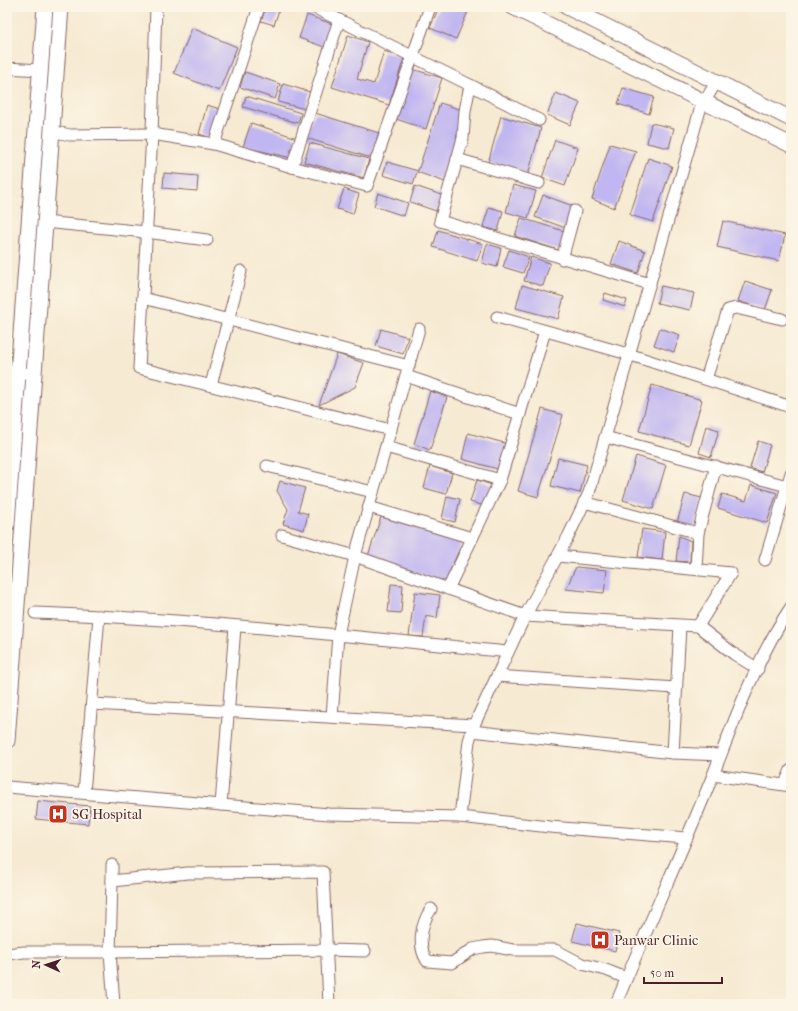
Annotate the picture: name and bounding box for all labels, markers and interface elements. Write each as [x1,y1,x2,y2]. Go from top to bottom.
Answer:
hospital icon: SG Hospital [47,803,69,825]
place label: SG Hospital [72,806,142,823]
hospital icon: Panwar Clinic [589,929,611,951]
place label: Panwar Clinic [614,932,698,949]
north arrow [26,945,66,985]
text: N [30,959,43,969]
scale bar [644,959,722,985]
text: 50 m [650,966,674,980]

